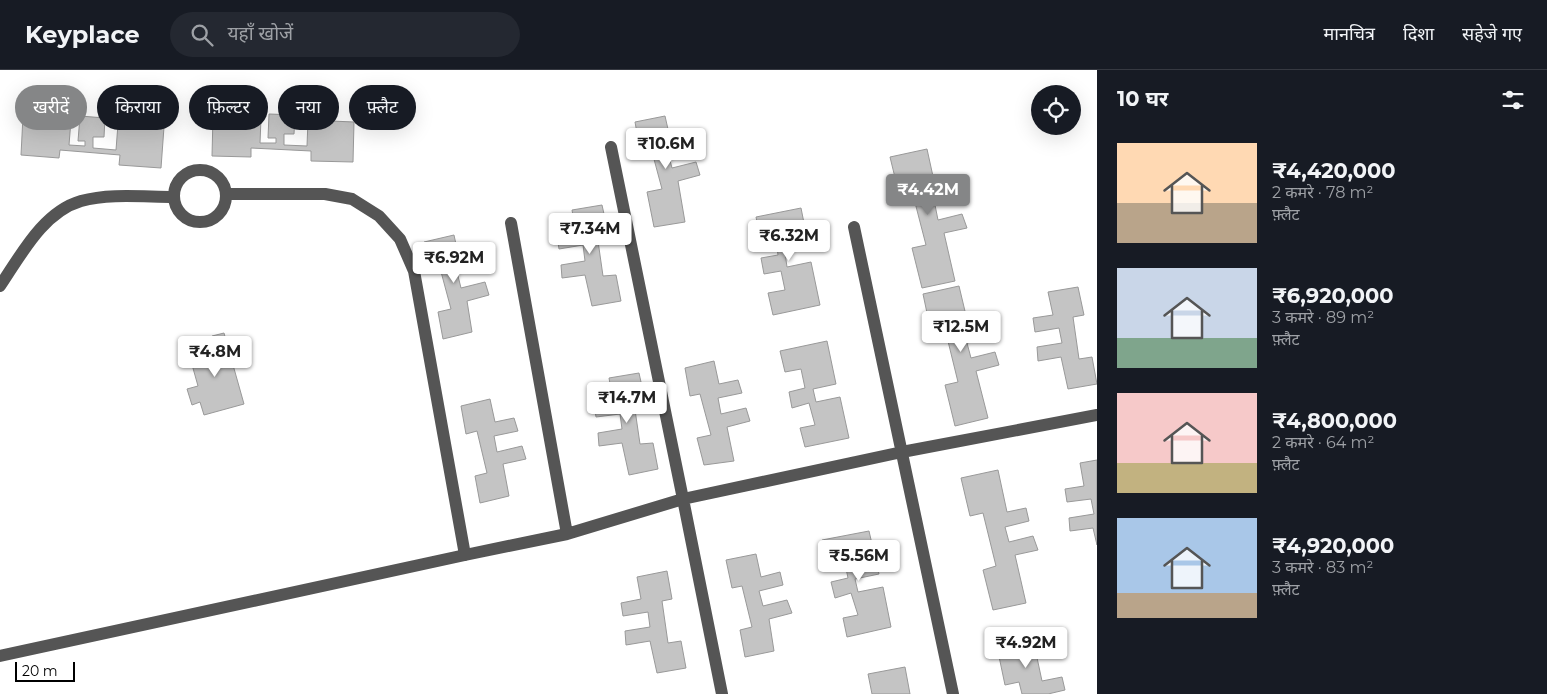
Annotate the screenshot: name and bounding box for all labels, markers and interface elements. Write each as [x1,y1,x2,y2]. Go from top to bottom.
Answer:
search box [170,12,520,57]
text: Keyplace [25,20,140,49]
icon: search [188,21,216,49]
text: यहाँ खोजें [228,22,293,45]
text: मानचित्र [1324,23,1375,45]
text: दिशा [1403,23,1434,45]
text: सहेजे गए [1462,23,1522,45]
chip: खरीदें [15,85,87,130]
chip: किराया [97,85,179,130]
chip: फ़िल्टर [189,85,268,130]
chip: नया [278,85,339,130]
chip: फ़्लैट [349,85,416,130]
map controls [1031,85,1081,135]
button: locate [1031,85,1081,135]
text: 10 घर [1117,86,1168,111]
icon: filters [1499,86,1527,114]
pin: ₹10.6M [625,128,707,170]
text: ₹10.6M [637,134,695,153]
text: ₹4,420,000 [1272,158,1396,183]
icon: home [1157,163,1217,223]
pin: ₹4.42M [887,174,969,216]
text: ₹4.42M [897,180,959,199]
text: 2 कमरे · 78 m² [1272,183,1373,202]
text: फ़्लैट [1272,205,1300,224]
pin: ₹7.34M [549,212,631,255]
text: ₹7.34M [560,219,620,238]
pin: ₹6.32M [748,220,830,262]
text: ₹6.32M [759,226,819,245]
pin: ₹6.92M [413,242,495,284]
text: ₹6.92M [424,248,484,267]
text: ₹6,920,000 [1272,283,1394,308]
icon: home [1157,288,1217,348]
text: 3 कमरे · 89 m² [1272,308,1374,327]
pin: ₹12.5M [920,310,1002,353]
text: ₹12.5M [933,317,989,336]
text: फ़्लैट [1272,330,1300,349]
pin: ₹4.8M [180,336,250,378]
text: ₹4.8M [189,342,241,361]
pin: ₹14.7M [586,382,668,424]
text: ₹14.7M [598,388,656,407]
text: ₹4,800,000 [1272,408,1397,433]
icon: home [1157,413,1217,473]
text: 2 कमरे · 64 m² [1272,433,1374,452]
text: फ़्लैट [1272,455,1300,474]
text: ₹4,920,000 [1272,533,1394,558]
icon: home [1157,538,1217,598]
pin: ₹5.56M [818,540,900,582]
text: ₹5.56M [829,546,889,565]
text: 3 कमरे · 83 m² [1272,558,1373,577]
text: फ़्लैट [1272,580,1300,599]
pin: ₹4.92M [985,626,1067,669]
text: ₹4.92M [995,633,1057,652]
scale bar [15,659,75,682]
text: 20 m [22,662,58,680]

